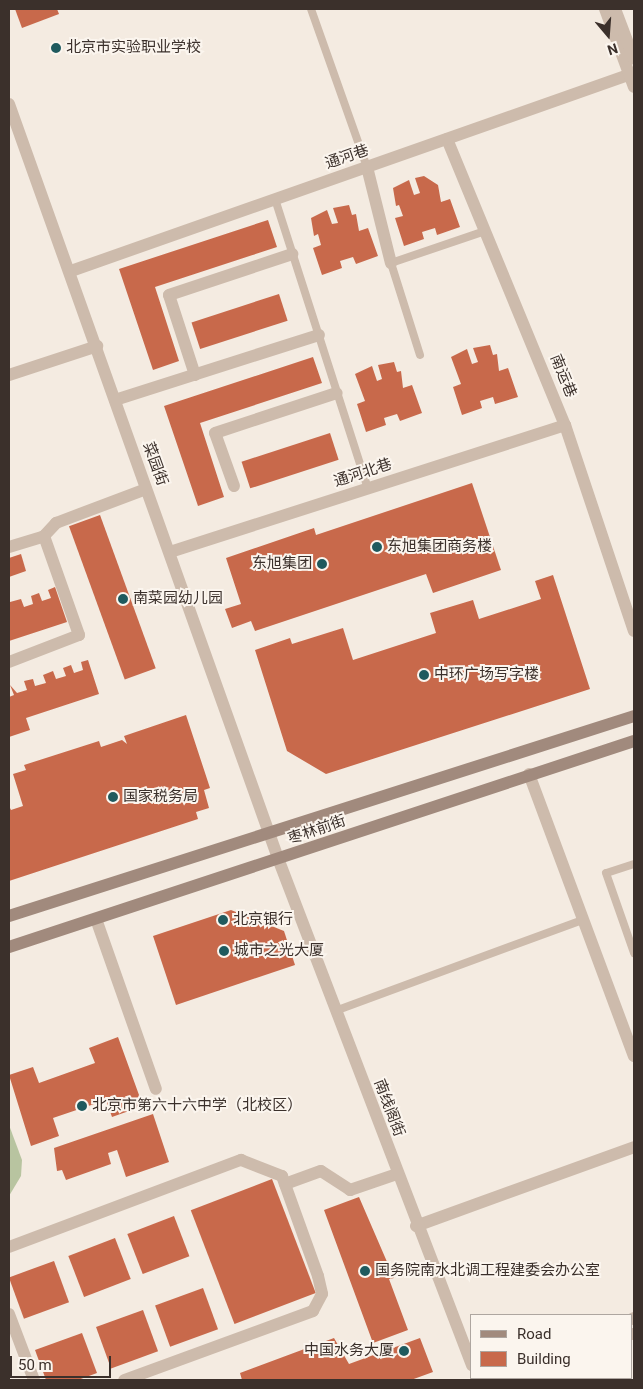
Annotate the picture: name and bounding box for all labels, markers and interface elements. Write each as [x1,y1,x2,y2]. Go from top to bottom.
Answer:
north arrow [583,10,633,60]
place label: 北京市实验职业学校 [66,39,201,57]
text: N [605,40,620,58]
marker: 北京市实验职业学校 [50,42,62,54]
street label: 通河巷 [323,141,371,173]
street label: 南运巷 [546,352,580,400]
street label: 菜园街 [139,440,171,488]
street label: 通河北巷 [332,455,394,491]
place label: 东旭集团商务楼 [387,538,492,556]
marker: 东旭集团商务楼 [371,541,383,553]
place label: 东旭集团 [252,555,312,573]
marker: 东旭集团 [316,558,328,570]
place label: 南菜园幼儿园 [133,590,223,608]
marker: 南菜园幼儿园 [117,593,129,605]
place label: 中环广场写字楼 [434,666,539,684]
marker: 中环广场写字楼 [418,669,430,681]
place label: 国家税务局 [123,788,198,806]
marker: 国家税务局 [107,791,119,803]
street label: 枣林前街 [286,812,348,848]
place label: 北京银行 [233,911,293,929]
marker: 北京银行 [217,914,229,926]
place label: 城市之光大厦 [234,942,324,960]
marker: 城市之光大厦 [218,945,230,957]
street label: 南线阁街 [370,1077,408,1139]
place label: 北京市第六十六中学（北校区） [92,1097,302,1115]
marker: 北京市第六十六中学（北校区） [76,1100,88,1112]
place label: 国务院南水北调工程建委会办公室 [375,1262,600,1280]
marker: 国务院南水北调工程建委会办公室 [359,1265,371,1277]
legend [470,1314,633,1379]
text: Road [517,1325,551,1343]
place label: 中国水务大厦 [304,1342,394,1360]
marker: 中国水务大厦 [398,1345,410,1357]
scale bar [12,1346,114,1378]
text: Building [517,1350,571,1368]
text: 50 m [18,1356,52,1374]

